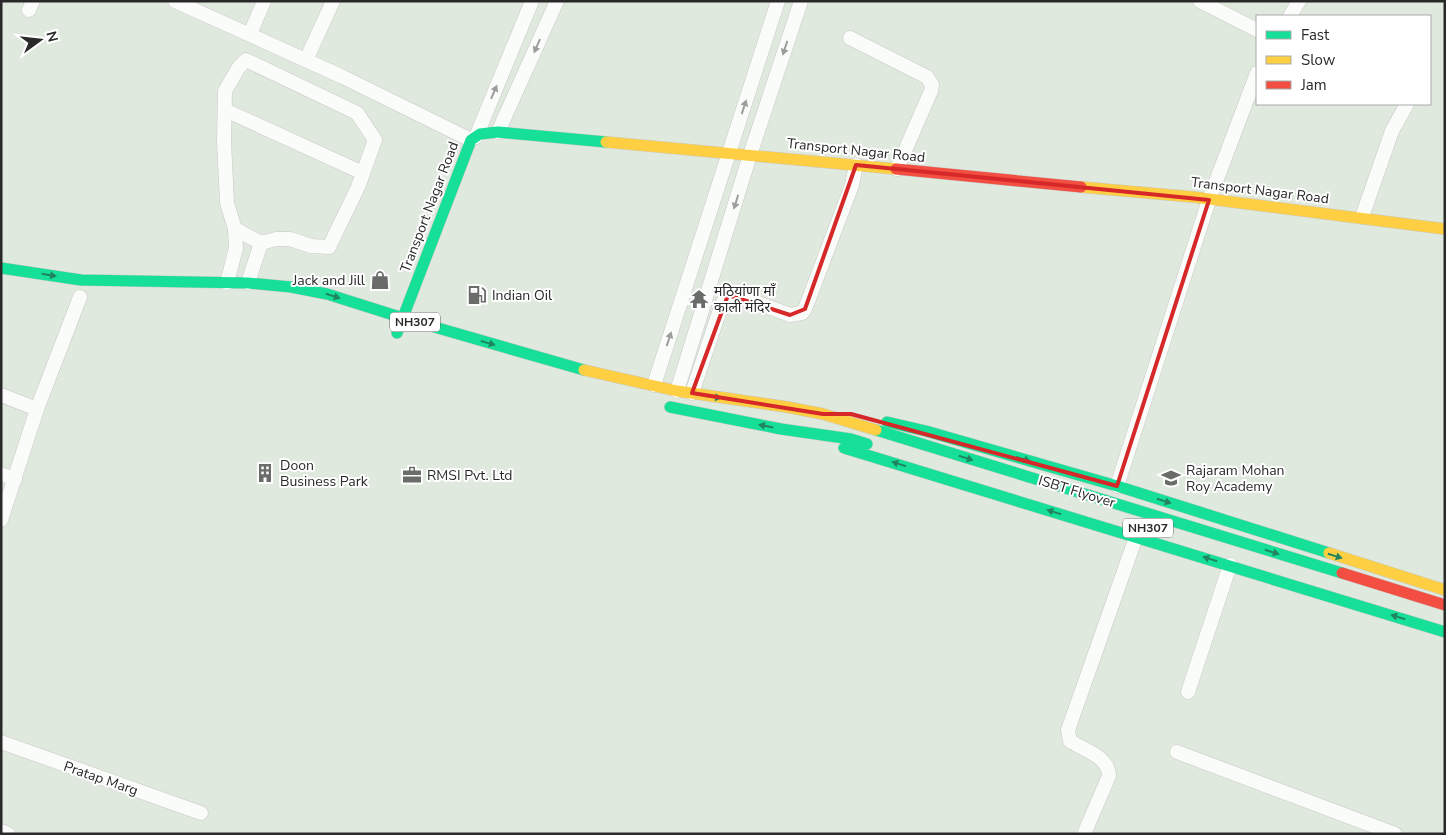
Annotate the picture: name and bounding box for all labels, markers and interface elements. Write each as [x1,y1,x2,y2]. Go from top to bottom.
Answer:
north arrow [15,15,65,65]
legend [1256,15,1431,105]
text: Fast [1301,25,1330,45]
text: N [42,29,63,44]
one-way arrow [533,39,541,53]
one-way arrow [781,40,789,55]
text: Slow [1301,50,1336,70]
text: Jam [1300,75,1327,95]
one-way arrow [491,85,499,99]
one-way arrow [741,99,748,114]
street label: Transport Nagar Road [786,134,926,167]
street label: Transport Nagar Road [396,139,463,275]
street label: Transport Nagar Road [1190,173,1330,208]
one-way arrow [731,194,739,209]
shop icon: Jack and Jill [369,269,391,291]
one-way arrow [42,271,58,279]
place label: Jack and Jill [292,271,366,290]
place label: मठियांणा माँ काली मंदिर [714,282,776,317]
fuel station icon: Indian Oil [466,284,488,306]
place label: Indian Oil [492,286,553,305]
temple icon: मठियांणा माँ काली मंदिर [688,288,710,310]
one-way arrow [325,293,340,301]
road number: NH307 [390,313,440,332]
one-way arrow [666,331,674,346]
one-way arrow [481,339,496,347]
one-way arrow [707,393,723,401]
one-way arrow [758,422,773,430]
one-way arrow [959,454,974,462]
place label: Doon Business Park [280,456,369,491]
one-way arrow [1016,456,1031,464]
one-way arrow [891,460,906,468]
place label: Rajaram Mohan Roy Academy [1186,461,1285,496]
building icon: Doon Business Park [254,462,276,484]
office icon: RMSI Pvt. Ltd [401,464,423,486]
place label: RMSI Pvt. Ltd [427,466,512,485]
school or university icon: Rajaram Mohan Roy Academy [1160,467,1182,489]
street label: ISBT Flyover [1036,471,1118,512]
one-way arrow [1156,498,1171,505]
one-way arrow [1046,507,1061,515]
road number: NH307 [1123,518,1173,538]
one-way arrow [1265,548,1280,556]
one-way arrow [1328,552,1343,560]
one-way arrow [1202,555,1217,563]
one-way arrow [1391,613,1406,621]
street label: Pratap Marg [61,757,141,800]

